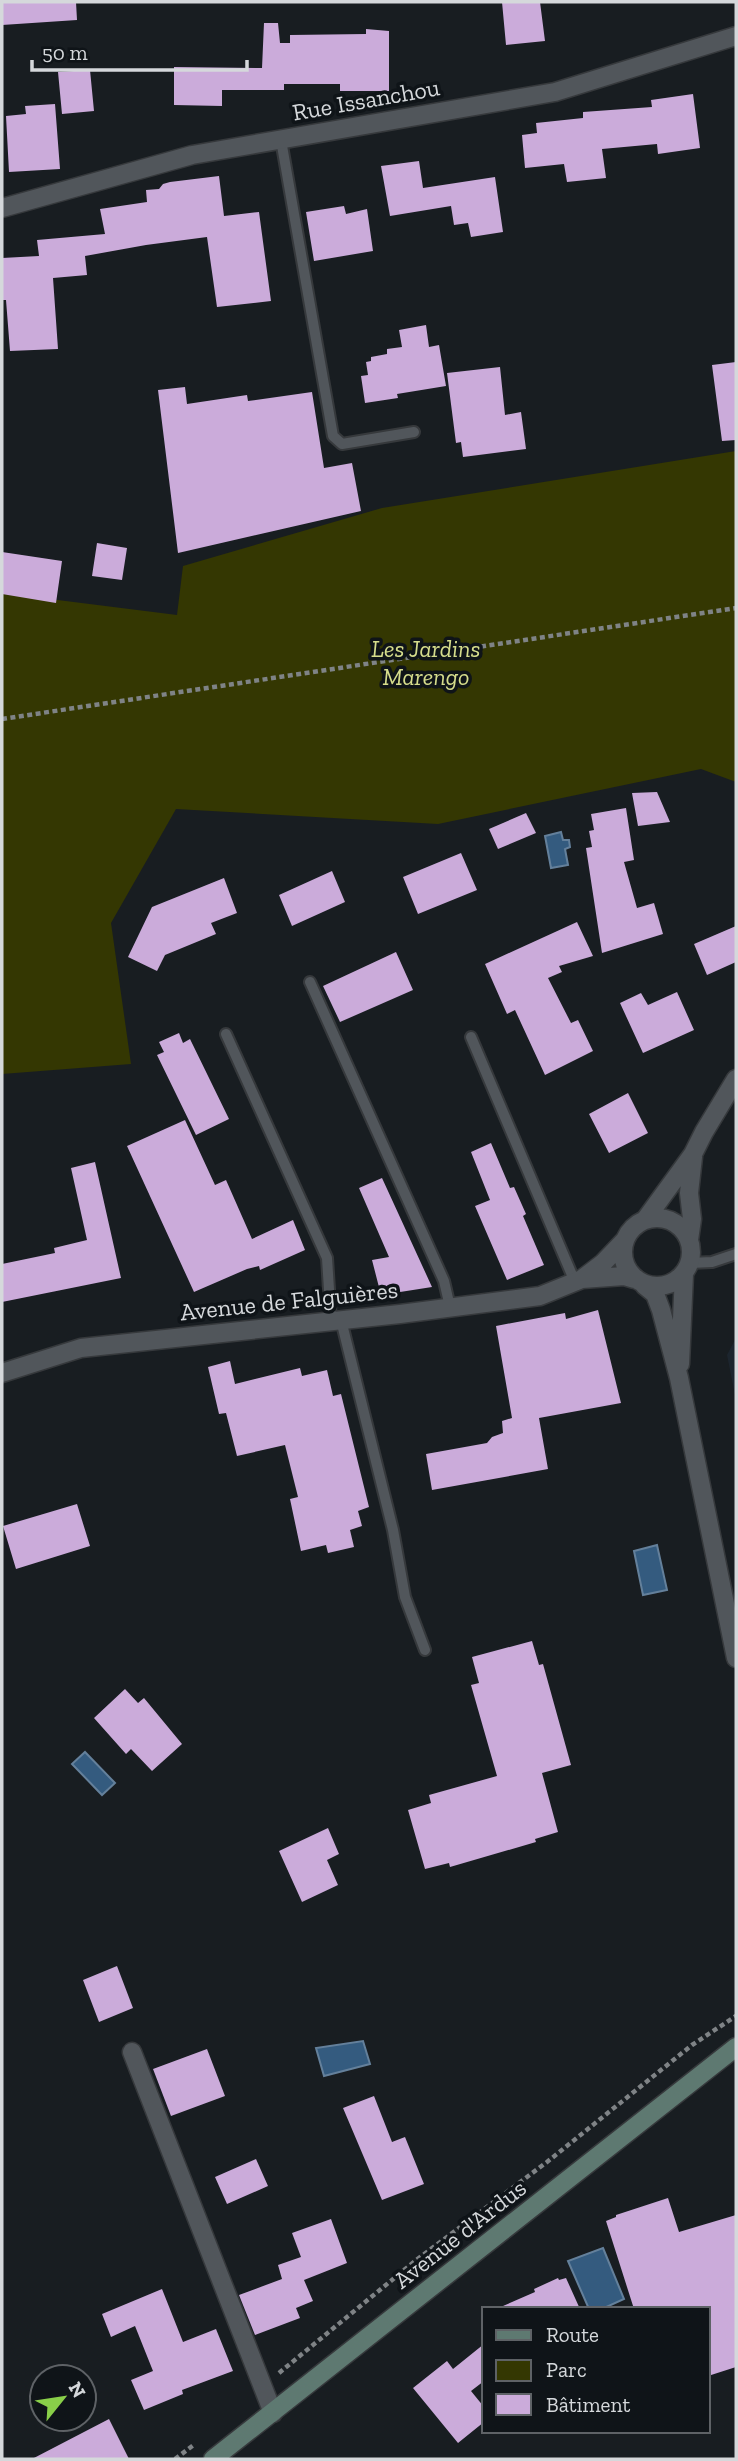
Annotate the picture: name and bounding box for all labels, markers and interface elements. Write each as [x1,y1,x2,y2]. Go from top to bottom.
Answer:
scale bar [32,28,247,72]
text: 50 m [42,40,88,65]
street label: Rue Issanchou [290,72,442,127]
park label: Les Jardins Marengo [371,634,481,691]
street label: Avenue de Falguières [179,1275,399,1326]
street label: Avenue d'Ardus [388,2173,532,2294]
legend [482,2307,710,2433]
text: Route [546,2322,599,2347]
text: Parc [546,2357,587,2382]
north arrow [28,2363,98,2433]
text: N [64,2378,91,2402]
text: Bâtiment [546,2392,631,2417]

